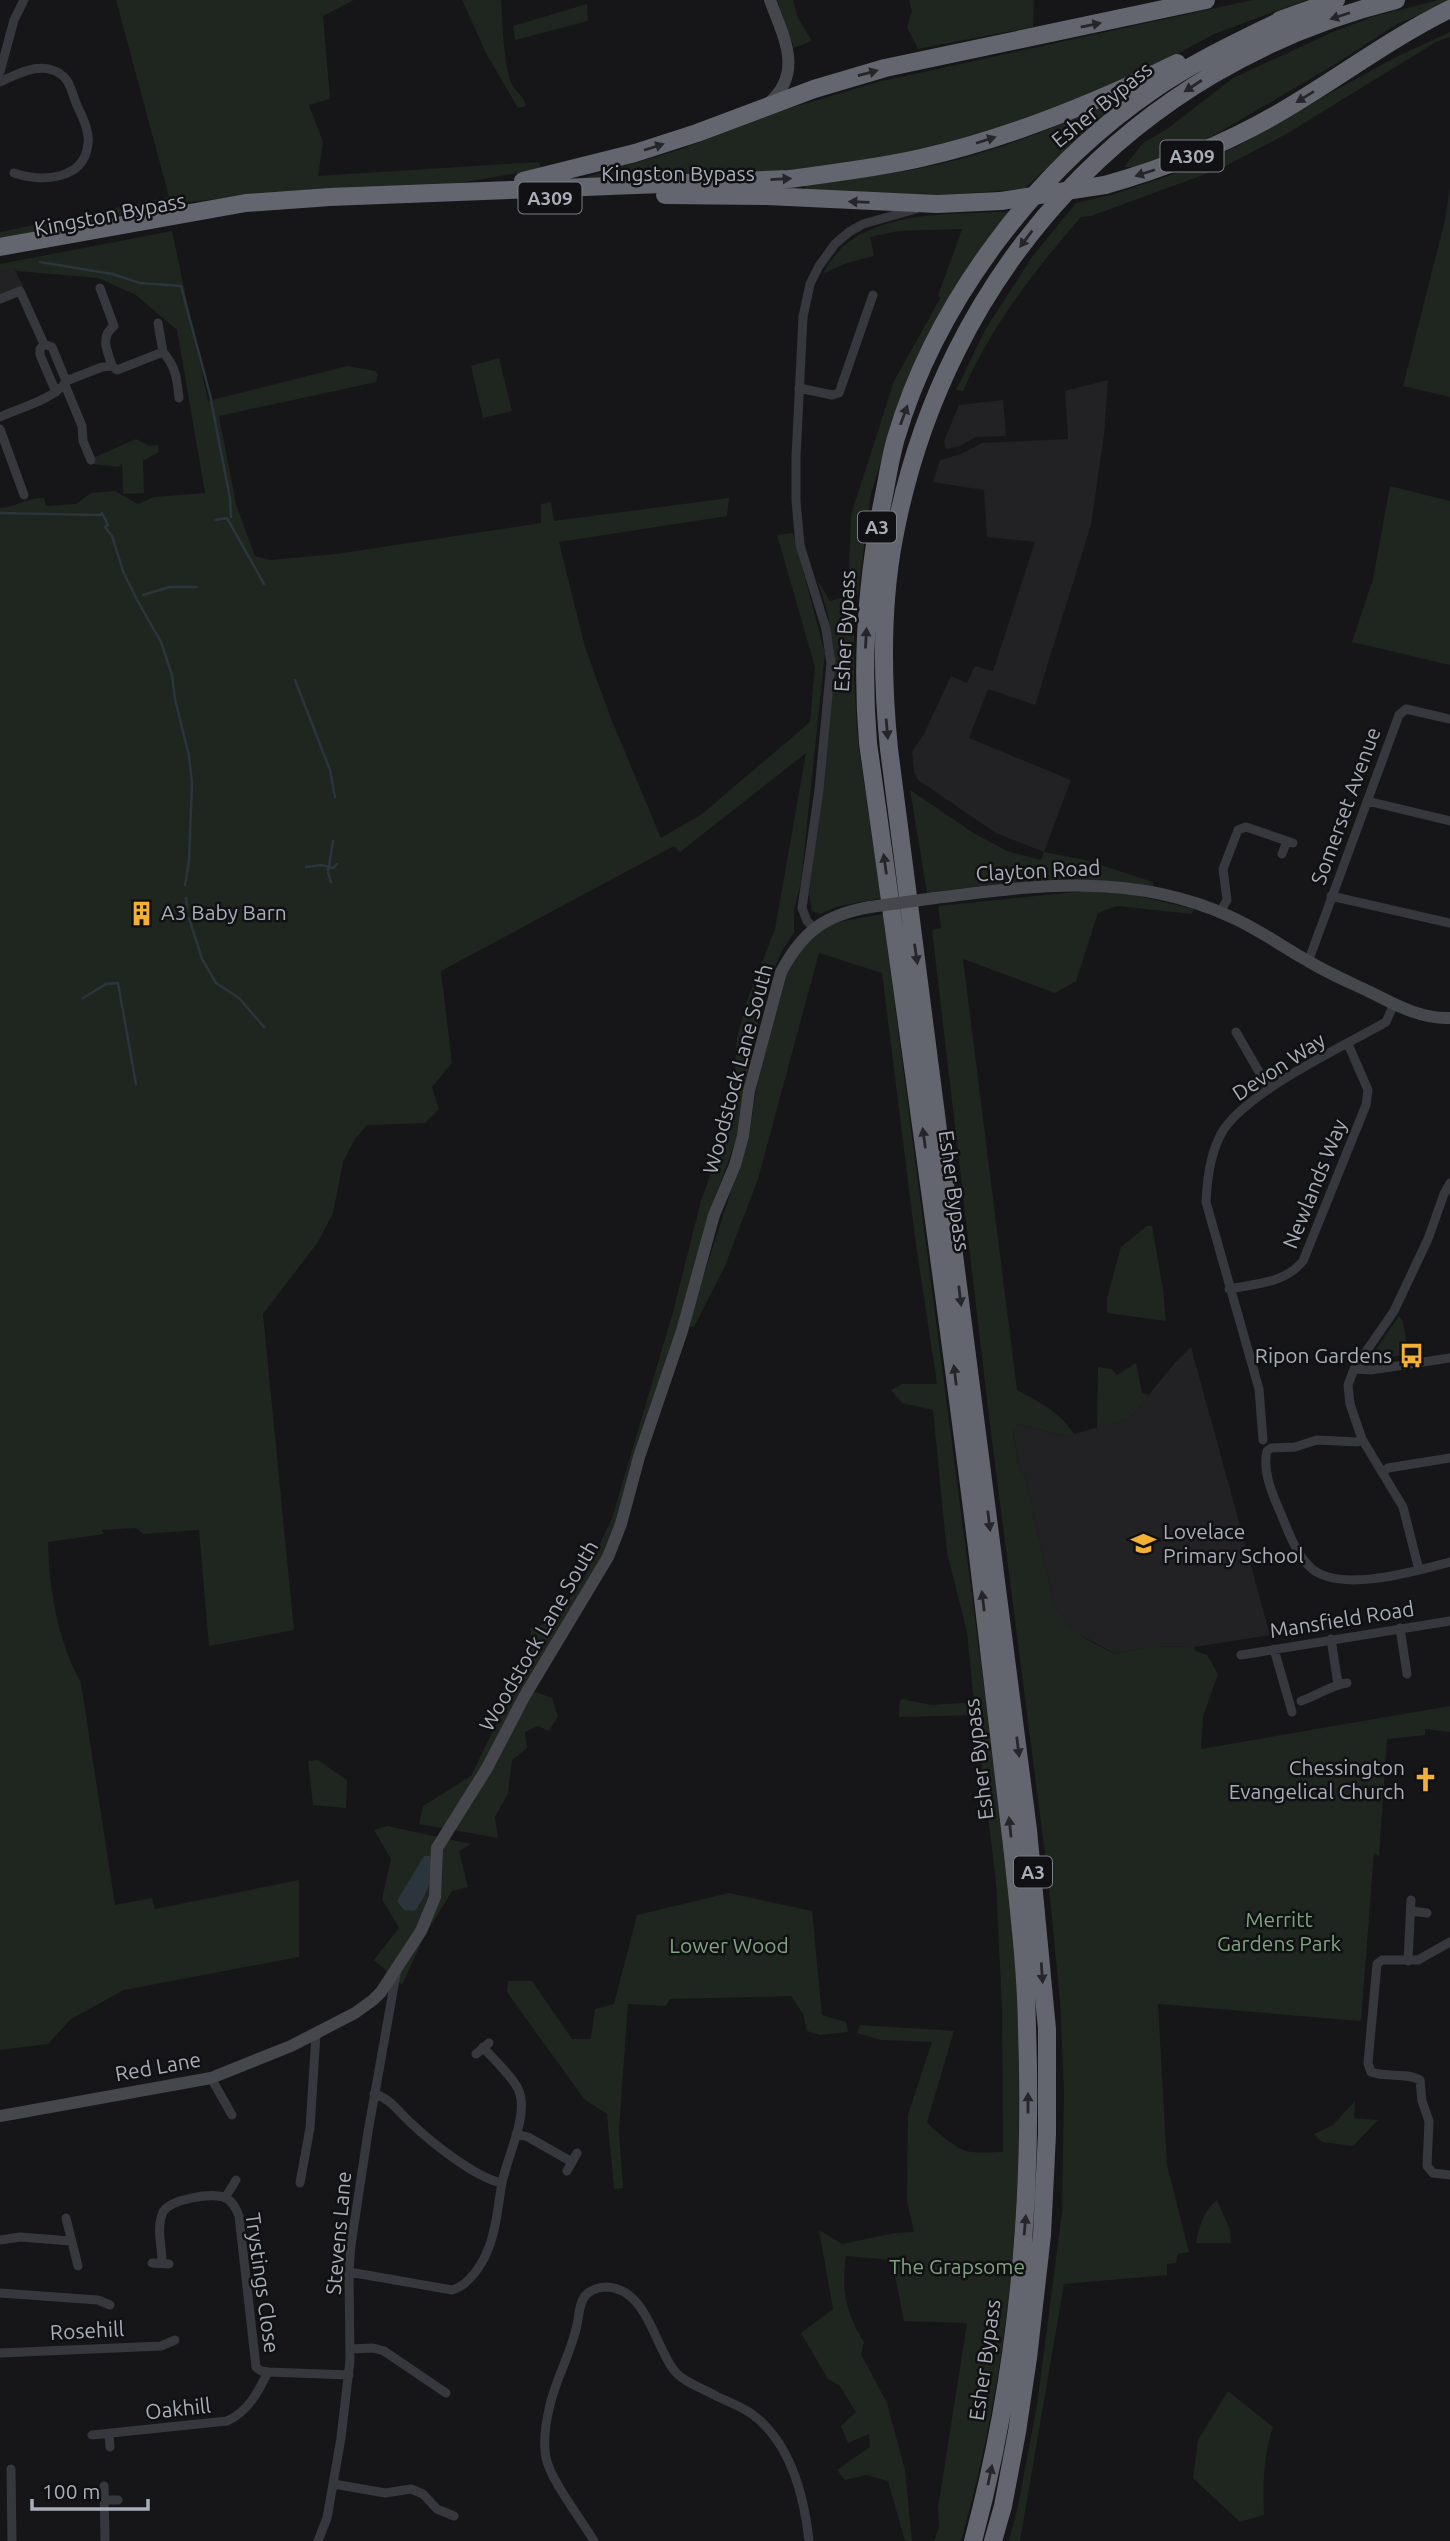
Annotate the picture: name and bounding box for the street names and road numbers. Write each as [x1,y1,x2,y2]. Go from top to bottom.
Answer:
street label: Esher Bypass [1046,57,1156,152]
road number: A309 [1160,140,1224,172]
street label: Kingston Bypass [601,161,755,185]
road number: A309 [518,182,582,214]
street label: Kingston Bypass [32,188,187,240]
road number: A3 [858,512,896,542]
street label: Esher Bypass [829,569,859,692]
street label: Somerset Avenue [1305,724,1385,888]
street label: Clayton Road [975,855,1101,885]
street label: Woodstock Lane South [697,961,777,1176]
street label: Devon Way [1228,1027,1329,1105]
street label: Newlands Way [1277,1115,1351,1252]
street label: Esher Bypass [935,1129,975,1253]
street label: Woodstock Lane South [474,1536,603,1735]
street label: Mansfield Road [1268,1596,1416,1642]
street label: Esher Bypass [959,1697,997,1821]
road number: A3 [1014,1856,1052,1888]
street label: Red Lane [113,2047,203,2085]
street label: Stevens Lane [321,2170,355,2296]
street label: Trystings Close [241,2211,285,2355]
street label: Esher Bypass [964,2298,1004,2422]
street label: Rosehill [49,2316,125,2344]
street label: Oakhill [144,2393,212,2423]

